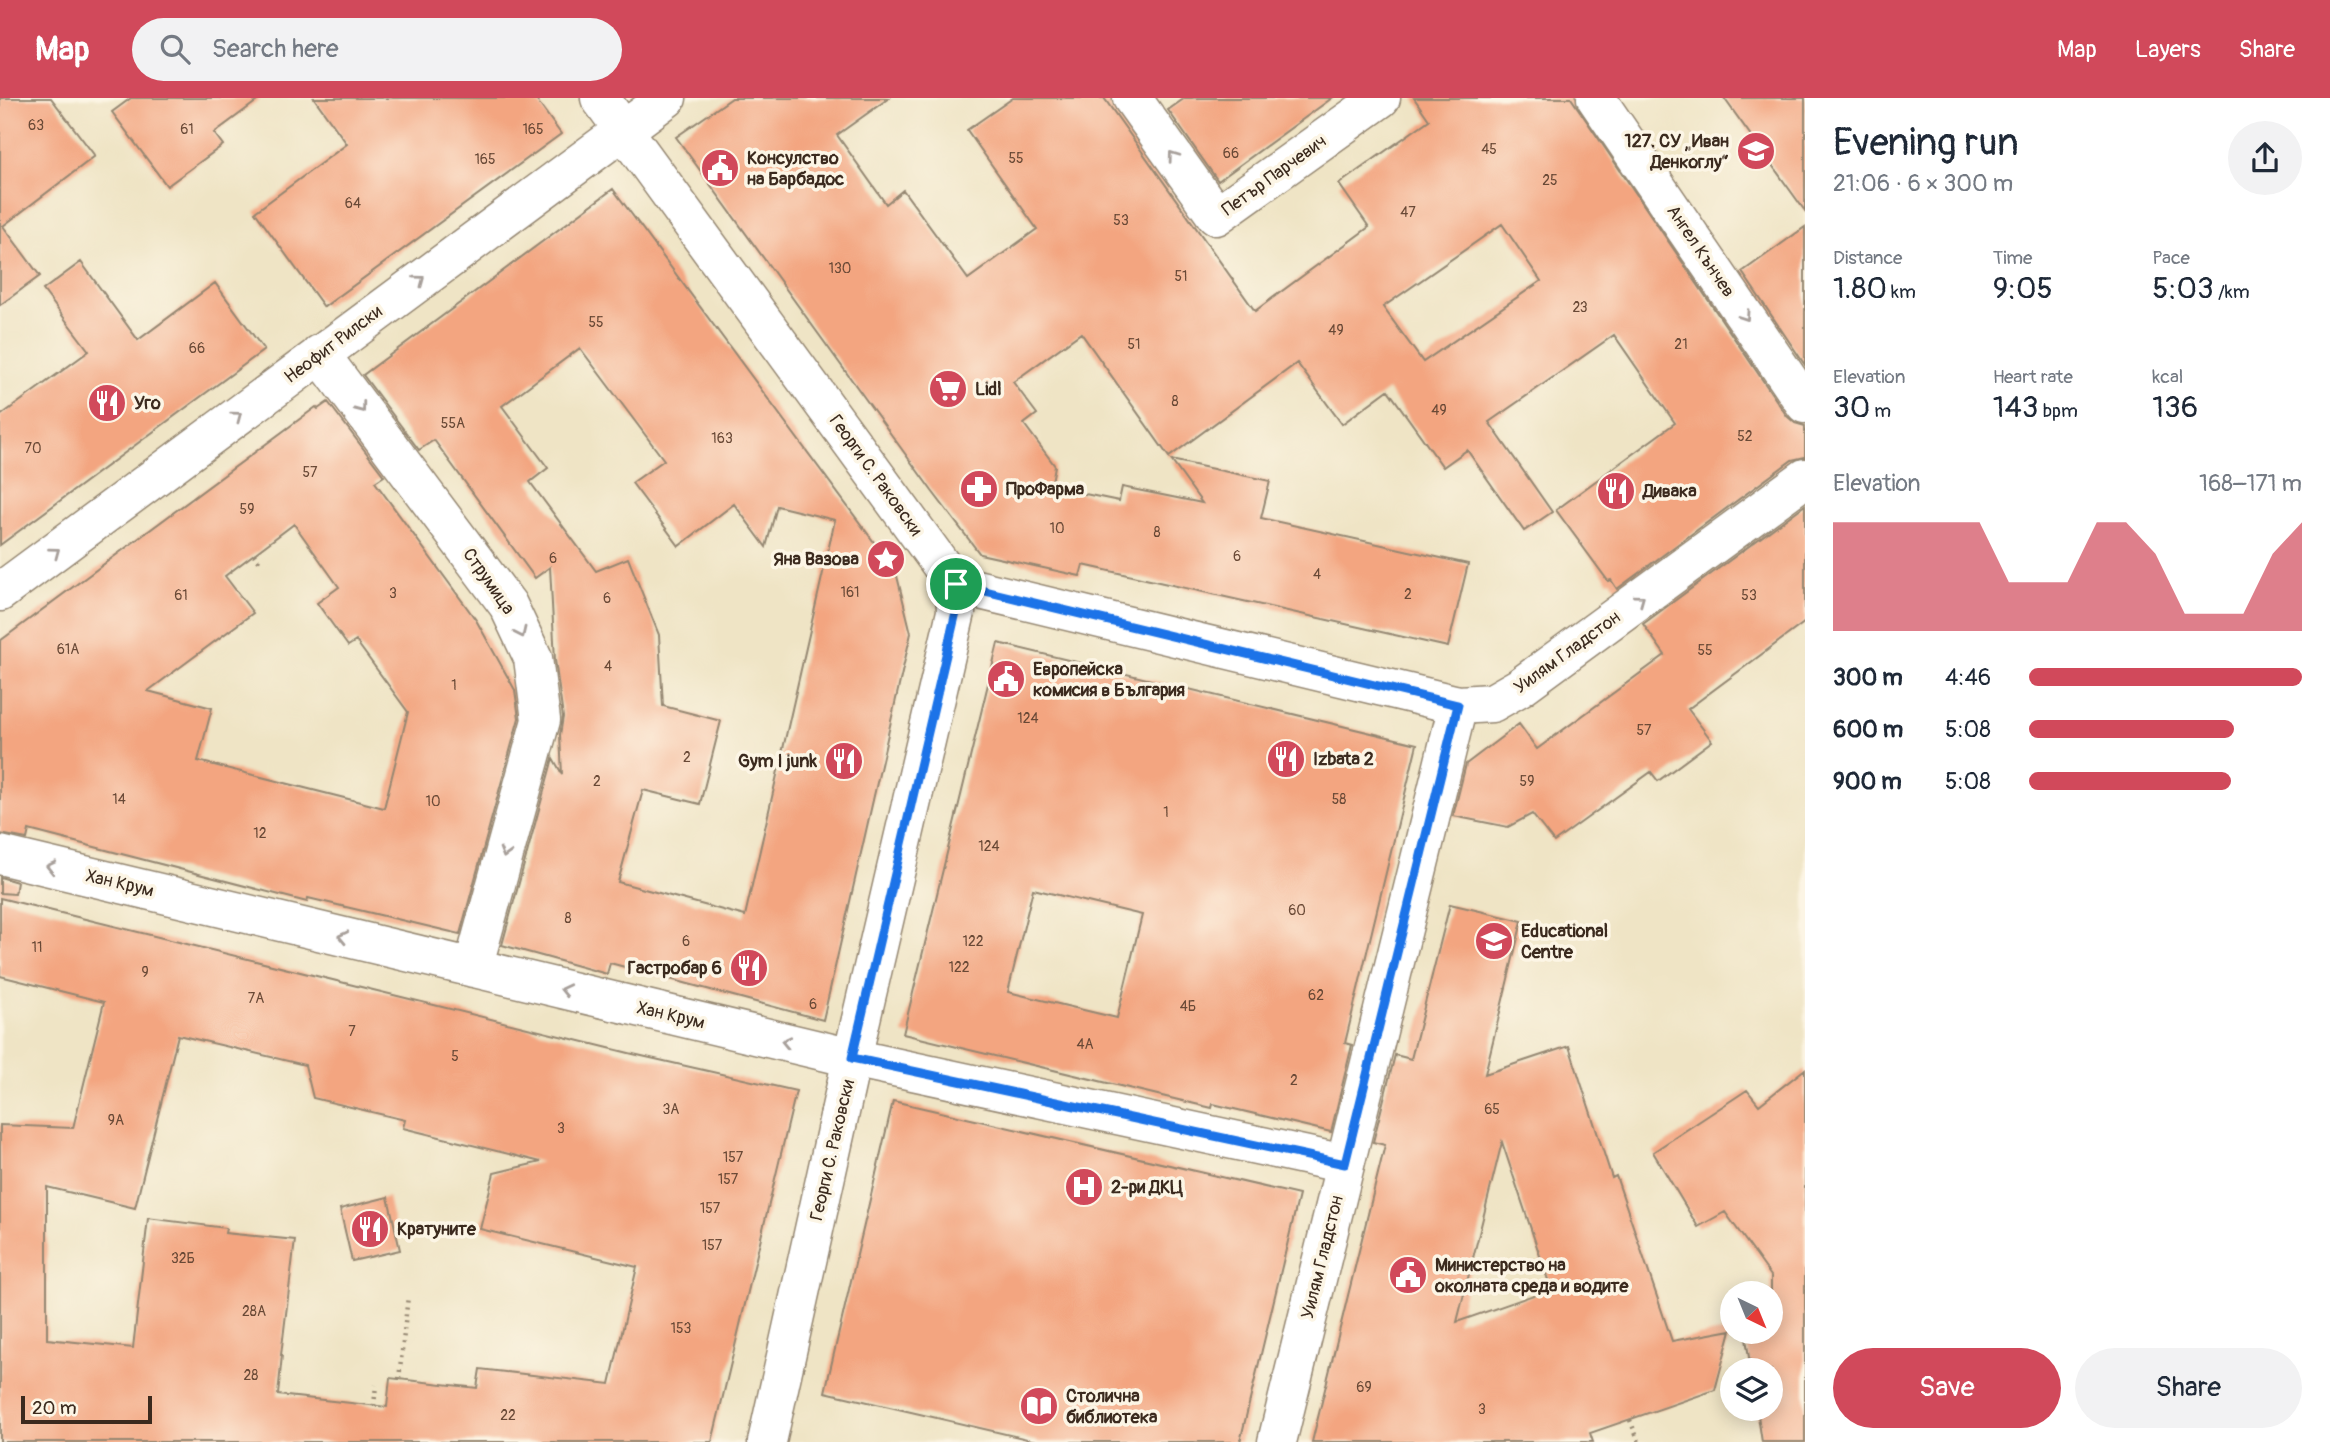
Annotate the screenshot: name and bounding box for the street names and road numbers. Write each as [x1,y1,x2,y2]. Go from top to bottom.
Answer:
street label: Петър Парчевич [1217,130,1331,221]
street label: Ангел Кънчев [1661,201,1740,302]
street label: Неофит Рилски [280,300,387,389]
street label: Георги С. Раковски [824,410,927,540]
street label: Струмица [457,544,520,619]
street label: Уилям Гладстон [1509,606,1625,699]
street label: Хан Крум [84,864,156,902]
street label: Хан Крум [635,996,707,1034]
street label: Георги С. Раковски [805,1077,860,1223]
street label: Уилям Гладстон [1296,1193,1349,1321]

